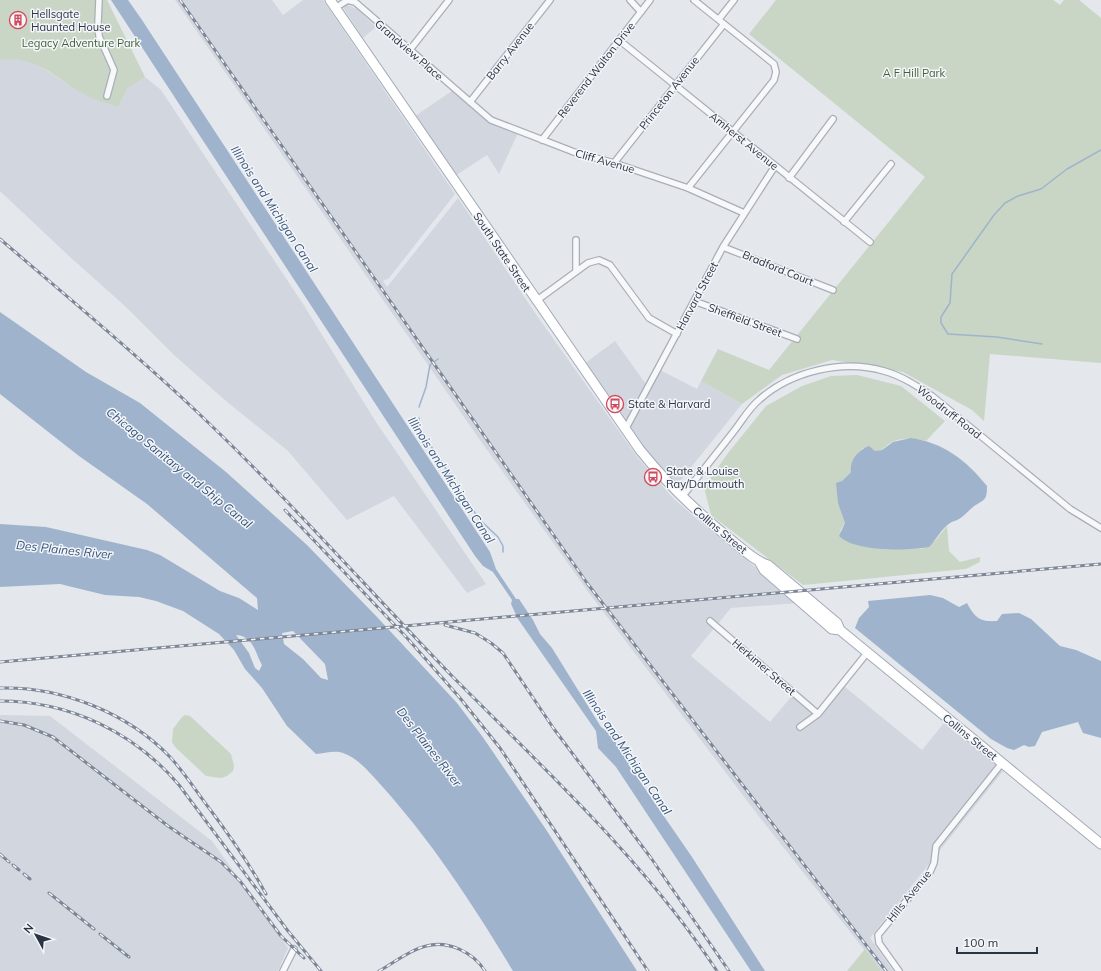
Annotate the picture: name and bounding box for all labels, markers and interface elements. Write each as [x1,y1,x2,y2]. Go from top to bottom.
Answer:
place label: Hellsgate Haunted House [31,7,111,34]
building icon: Hellsgate Haunted House [8,10,28,30]
street label: Grandview Place [372,16,446,84]
street label: Barry Avenue [483,19,537,83]
street label: Reverend Walton Drive [554,19,638,121]
park label: Legacy Adventure Park [22,36,140,50]
street label: Princeton Avenue [636,54,702,132]
park label: A F Hill Park [883,66,945,80]
street label: Amherst Avenue [707,109,781,173]
water label: Illinois and Michigan Canal [228,143,321,275]
street label: Cliff Avenue [574,146,636,176]
street label: South State Street [470,210,534,295]
street label: Bradford Court [740,247,816,289]
street label: Harvard Street [673,259,721,333]
street label: Sheffield Street [706,300,784,340]
street label: Woodruff Road [914,382,984,442]
bus stop icon: State & Harvard [605,394,625,414]
place label: State & Harvard [628,397,710,411]
water label: Chicago Sanitary and Ship Canal [103,404,255,531]
water label: Illinois and Michigan Canal [405,414,498,546]
place label: State & Louise Ray/Dartmouth [666,464,744,491]
bus stop icon: State & Louise Ray/Dartmouth [643,467,663,487]
street label: Collins Street [690,503,750,557]
water label: Des Plaines River [15,537,113,562]
street label: Herkimer Street [729,636,799,698]
water label: Illinois and Michigan Canal [580,686,675,817]
water label: Des Plaines River [394,704,465,790]
street label: Collins Street [940,711,1000,763]
street label: Hills Avenue [884,867,934,925]
north arrow [16,915,56,955]
text: N [20,921,36,936]
scale bar [957,929,1037,955]
text: 100 m [963,935,998,950]

